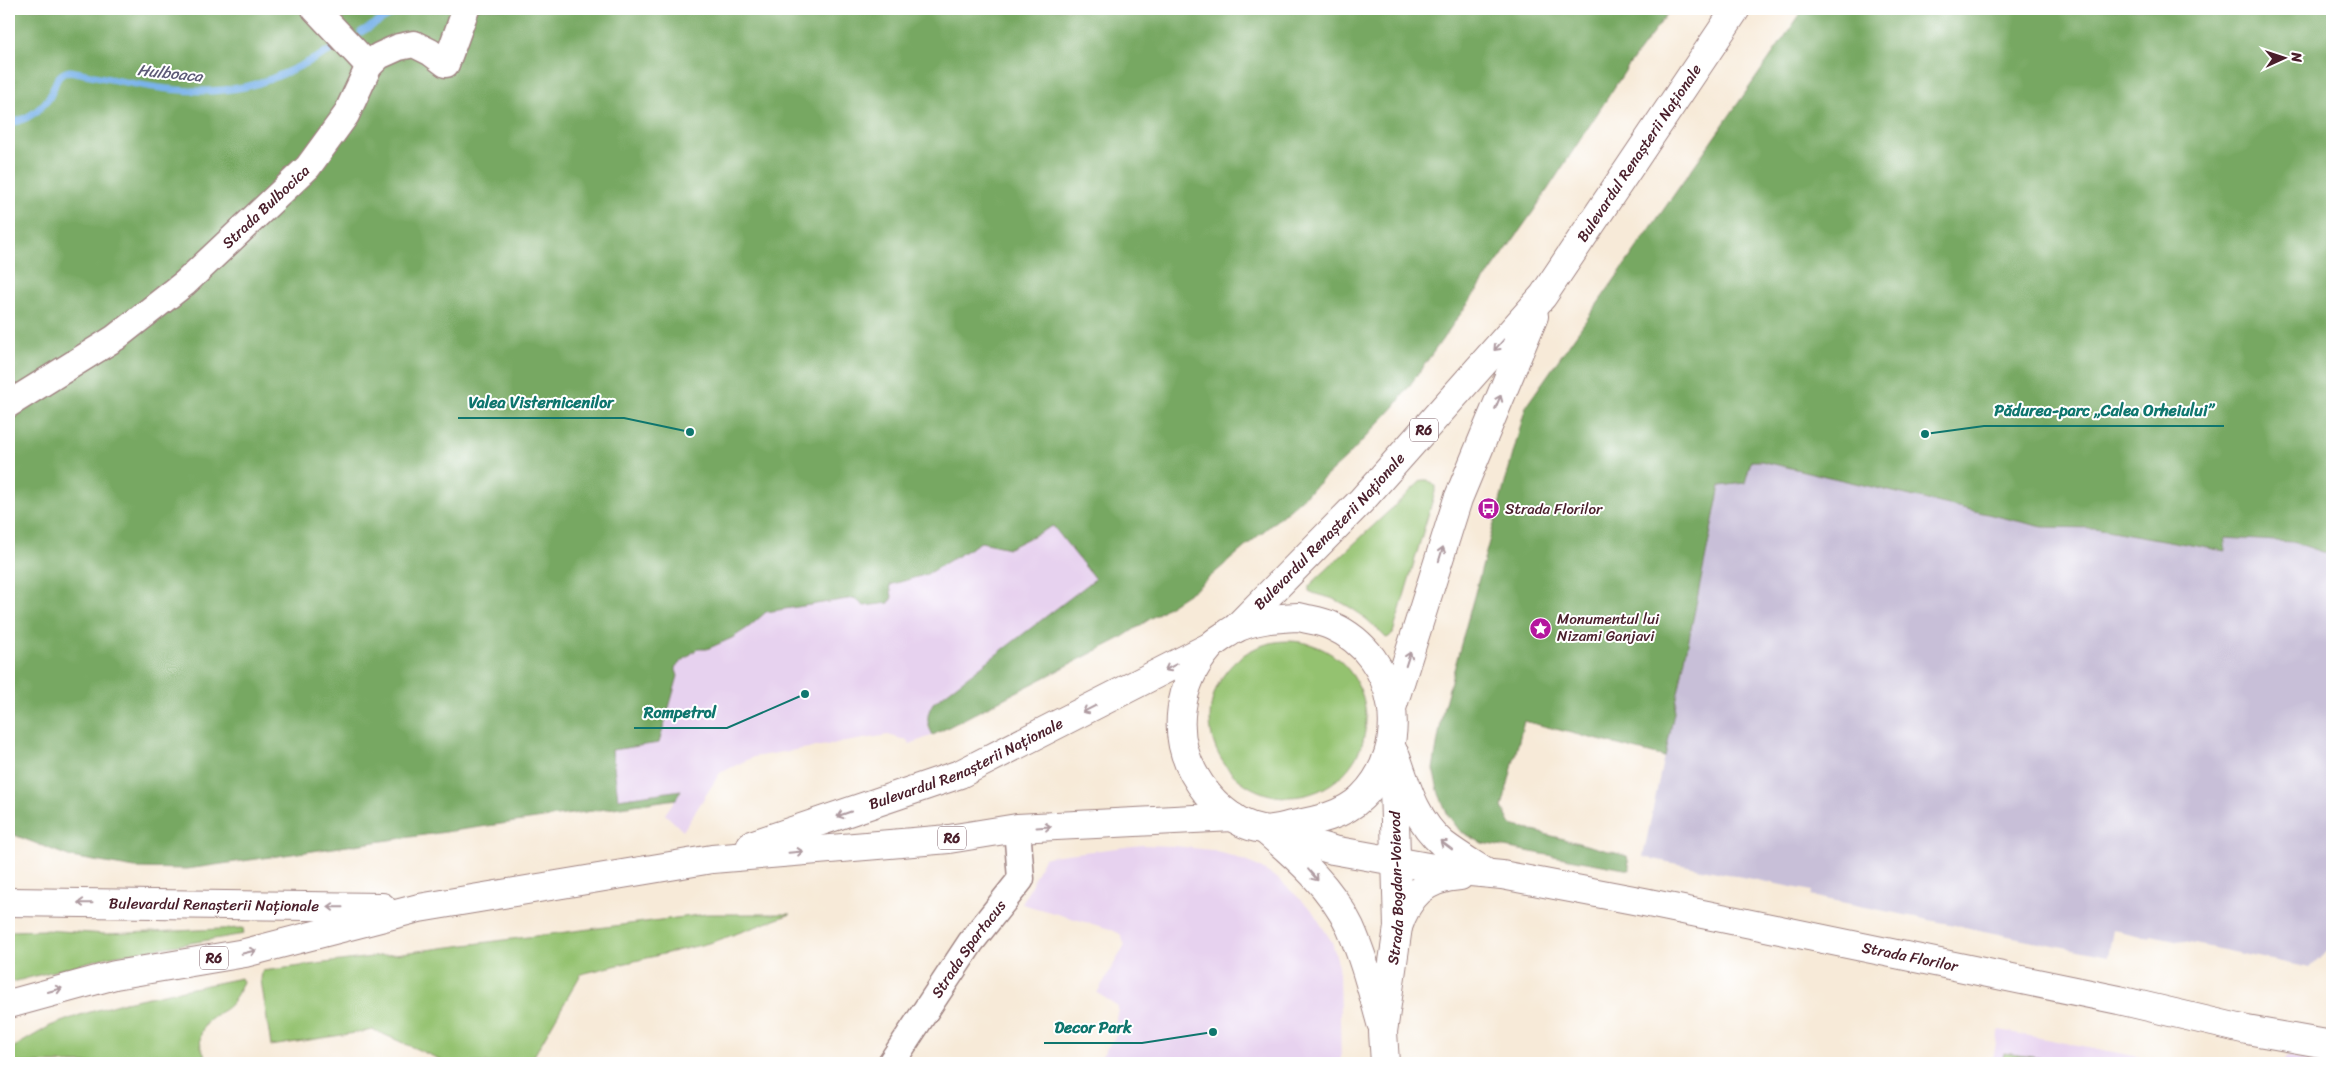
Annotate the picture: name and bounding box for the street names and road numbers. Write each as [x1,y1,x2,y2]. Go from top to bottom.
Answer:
street label: Bulevardul Renașterii Naționale [1570,58,1709,247]
street label: Strada Bulbocica [216,158,316,255]
road number: R6 [1410,418,1438,442]
street label: Bulevardul Renașterii Naționale [1247,446,1412,616]
street label: Bulevardul Renașterii Naționale [865,710,1068,817]
street label: Strada Bogdan-Voievod [1380,810,1411,966]
road number: R6 [938,826,966,850]
street label: Bulevardul Renașterii Naționale [109,890,319,919]
street label: Strada Spartacus [924,894,1013,1003]
street label: Strada Florilor [1860,934,1961,980]
road number: R6 [200,946,228,970]

